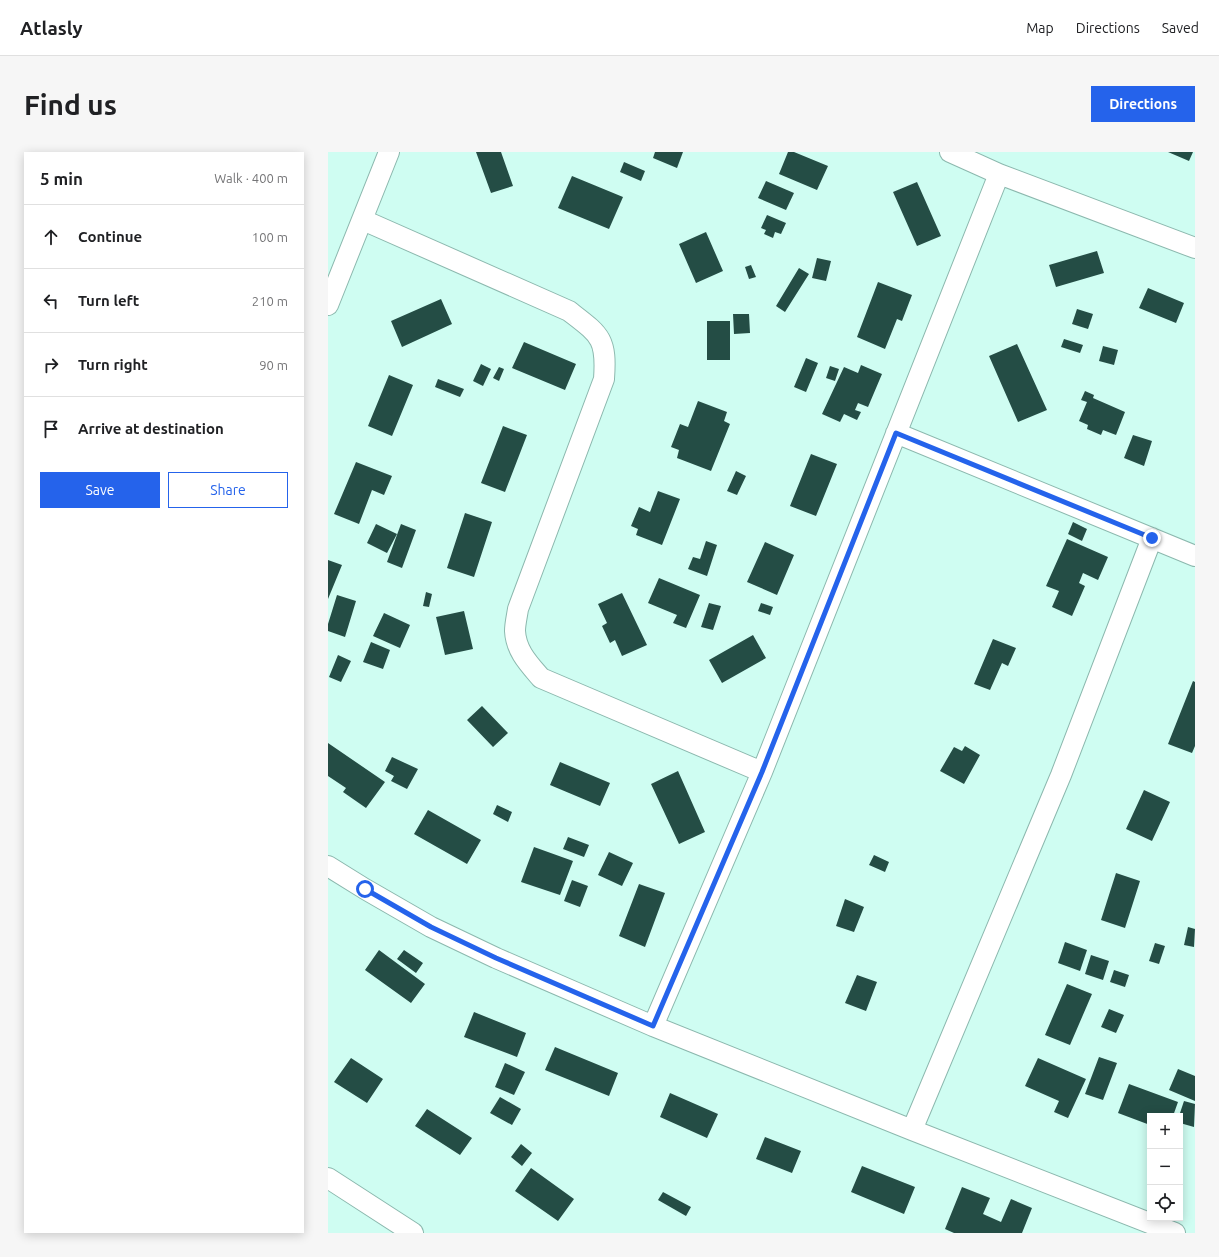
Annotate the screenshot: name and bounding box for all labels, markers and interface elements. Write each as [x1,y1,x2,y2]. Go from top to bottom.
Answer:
text: Atlasly [20,17,83,39]
text: Map [1026,20,1054,36]
text: Directions [1076,20,1140,36]
text: Saved [1162,20,1199,36]
button: Directions [1091,86,1195,122]
text: Find us [24,89,117,120]
text: 5 min [40,169,83,188]
text: Walk · 400 m [214,171,288,185]
icon: ahead [40,226,62,248]
text: Continue [78,228,142,245]
text: 100 m [252,230,288,244]
icon: left [40,290,62,312]
text: Turn left [78,292,139,309]
text: 210 m [252,294,288,308]
icon: right [40,354,62,376]
text: Turn right [78,356,148,373]
text: 90 m [259,358,288,372]
icon: arrive [40,418,62,440]
text: Arrive at destination [78,420,224,437]
button: Save [40,472,160,508]
button: Share [168,472,288,508]
route end [1143,529,1161,547]
route start [356,880,374,898]
map controls [1147,1113,1183,1221]
button: + [1147,1113,1183,1149]
button: − [1147,1149,1183,1185]
button: locate [1147,1185,1183,1221]

